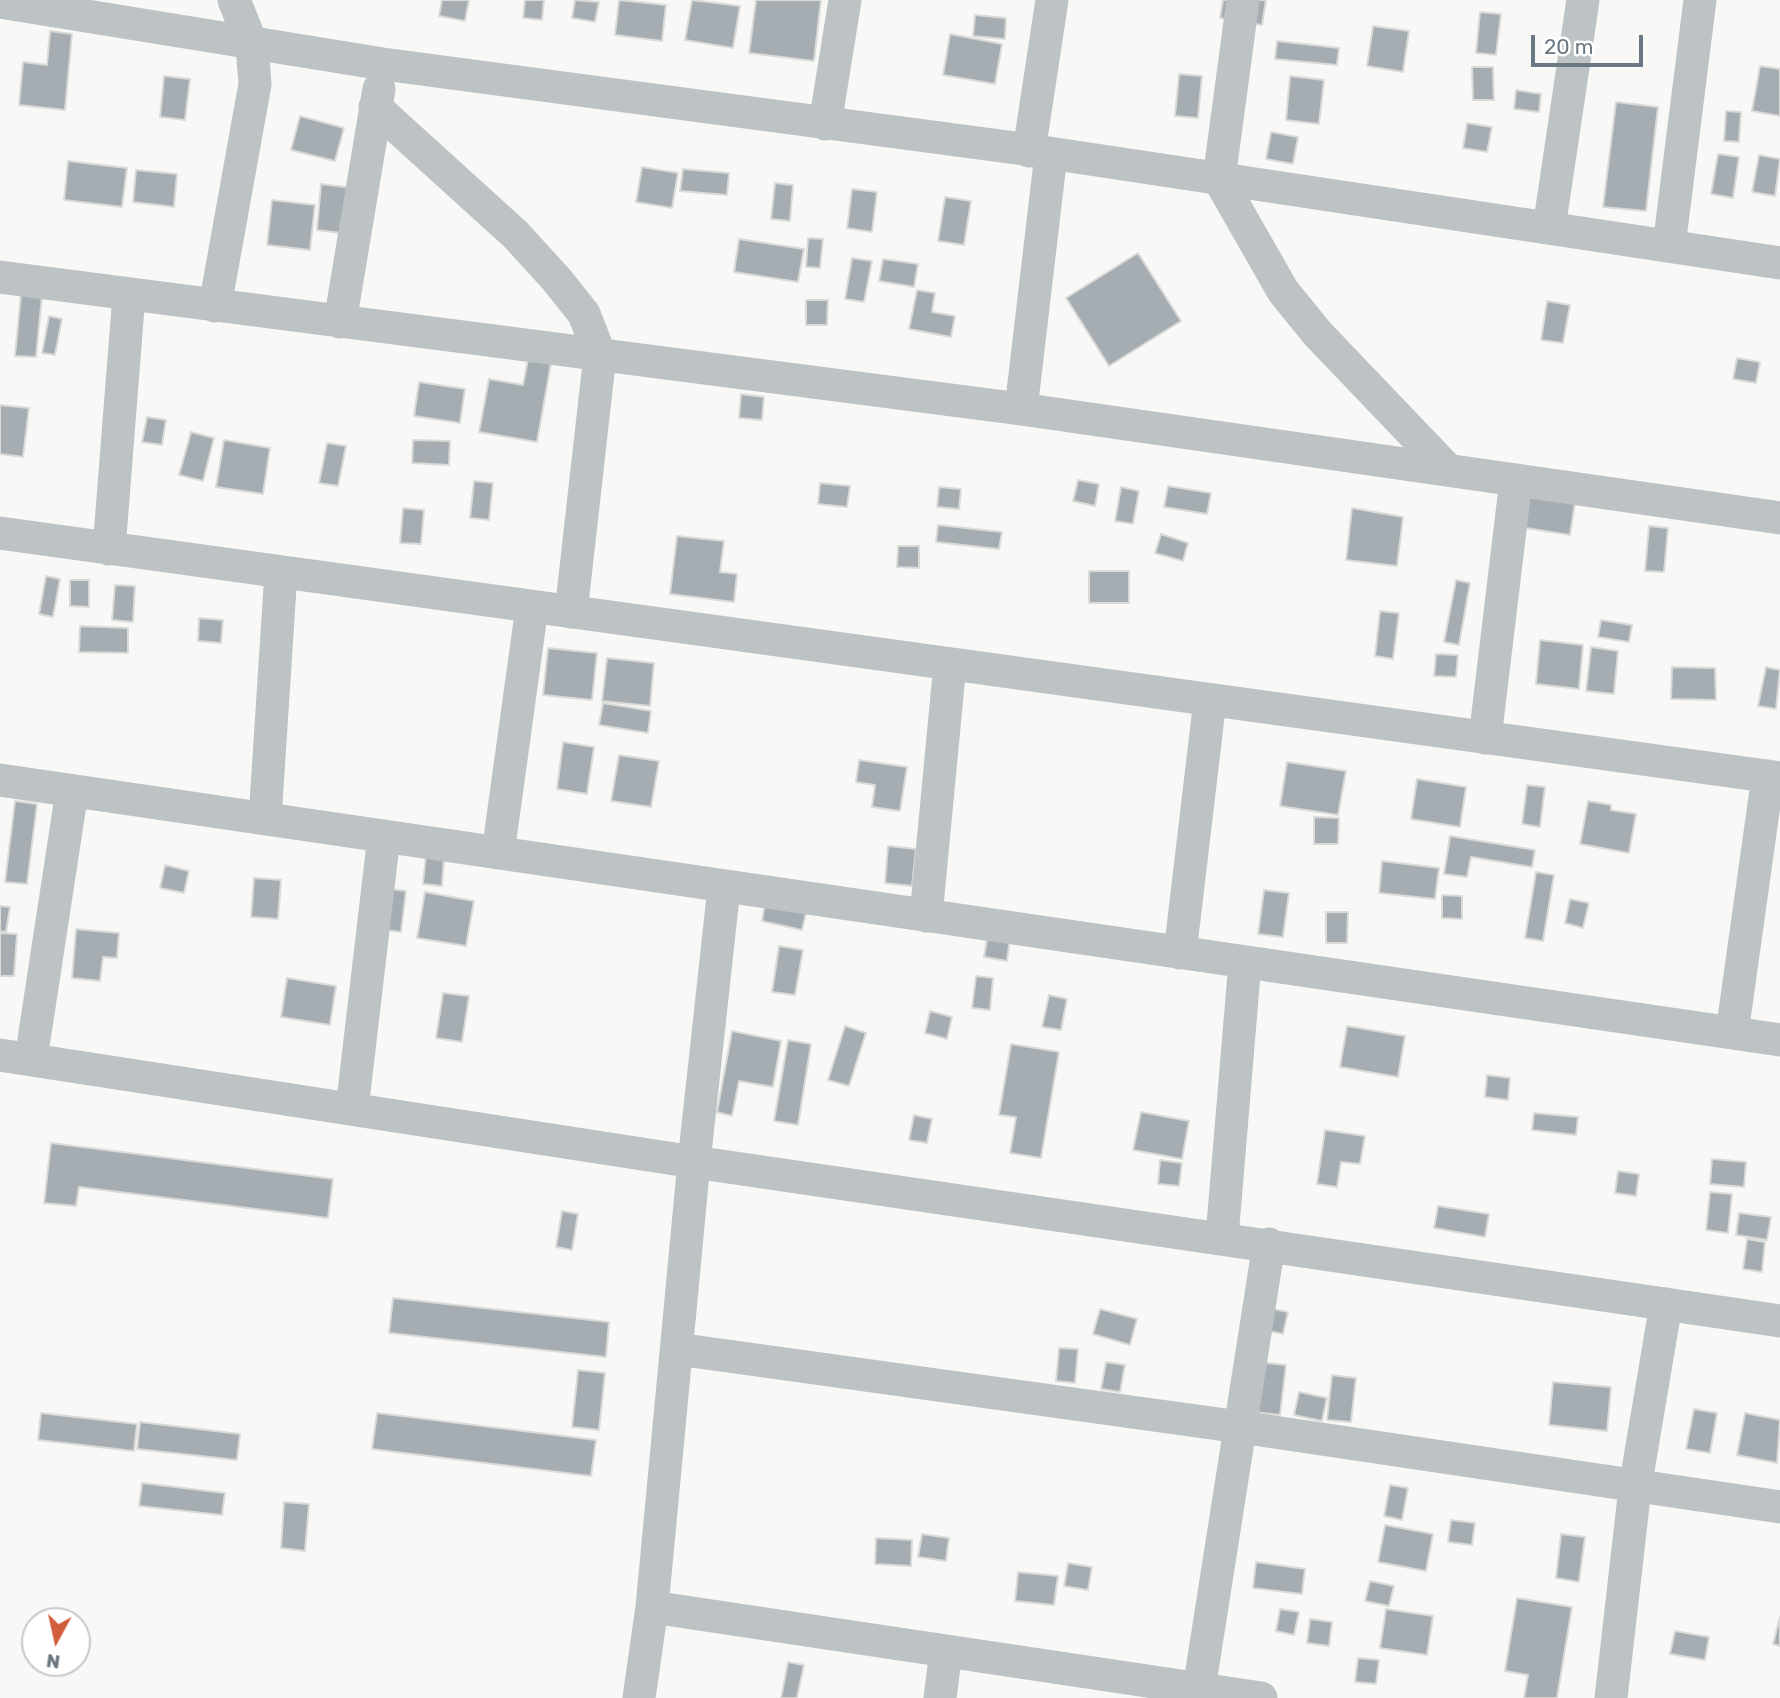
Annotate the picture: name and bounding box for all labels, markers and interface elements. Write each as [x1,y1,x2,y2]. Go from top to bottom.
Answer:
scale bar [1535,21,1647,65]
text: 20 m [1544,34,1593,59]
north arrow [21,1607,91,1677]
text: N [45,1649,62,1674]

